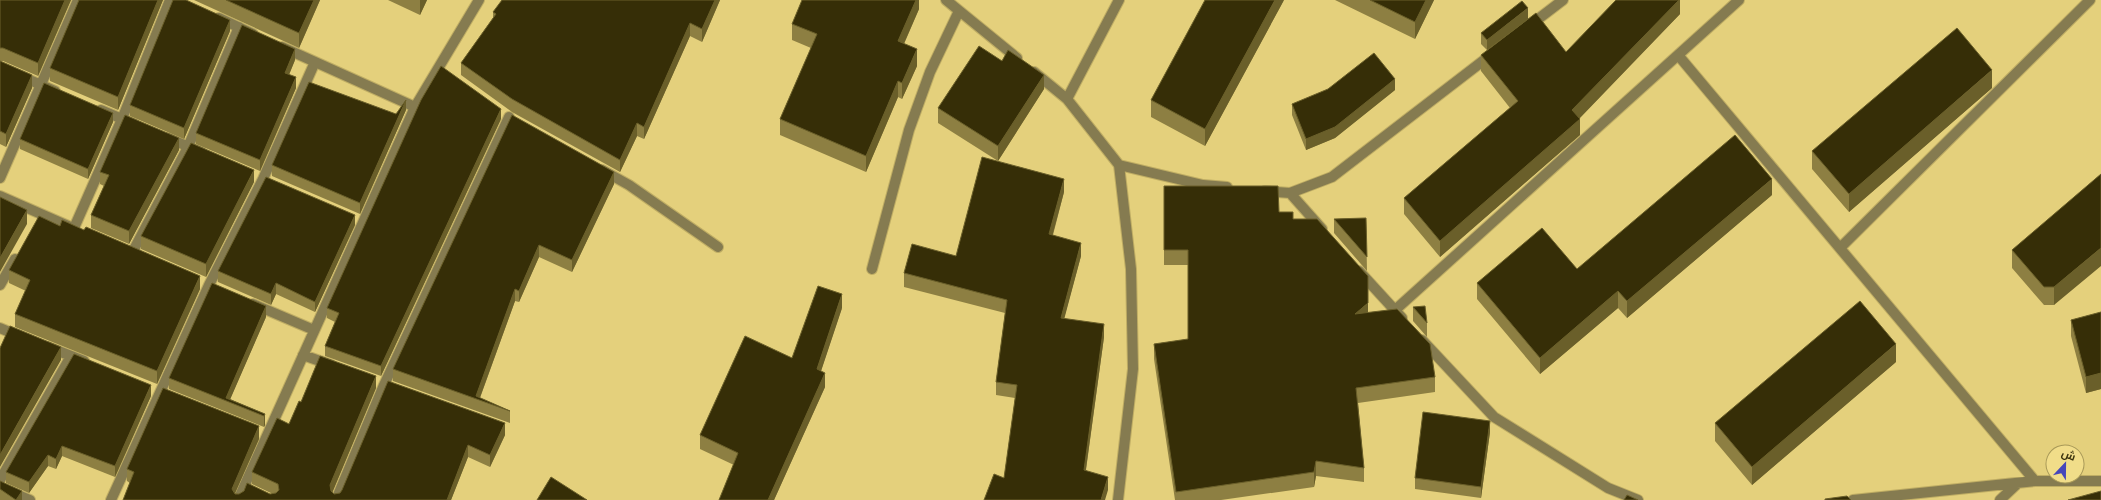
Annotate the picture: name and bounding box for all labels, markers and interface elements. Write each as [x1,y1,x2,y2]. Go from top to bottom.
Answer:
north arrow [2045,444,2085,484]
text: ش [2060,447,2078,464]

